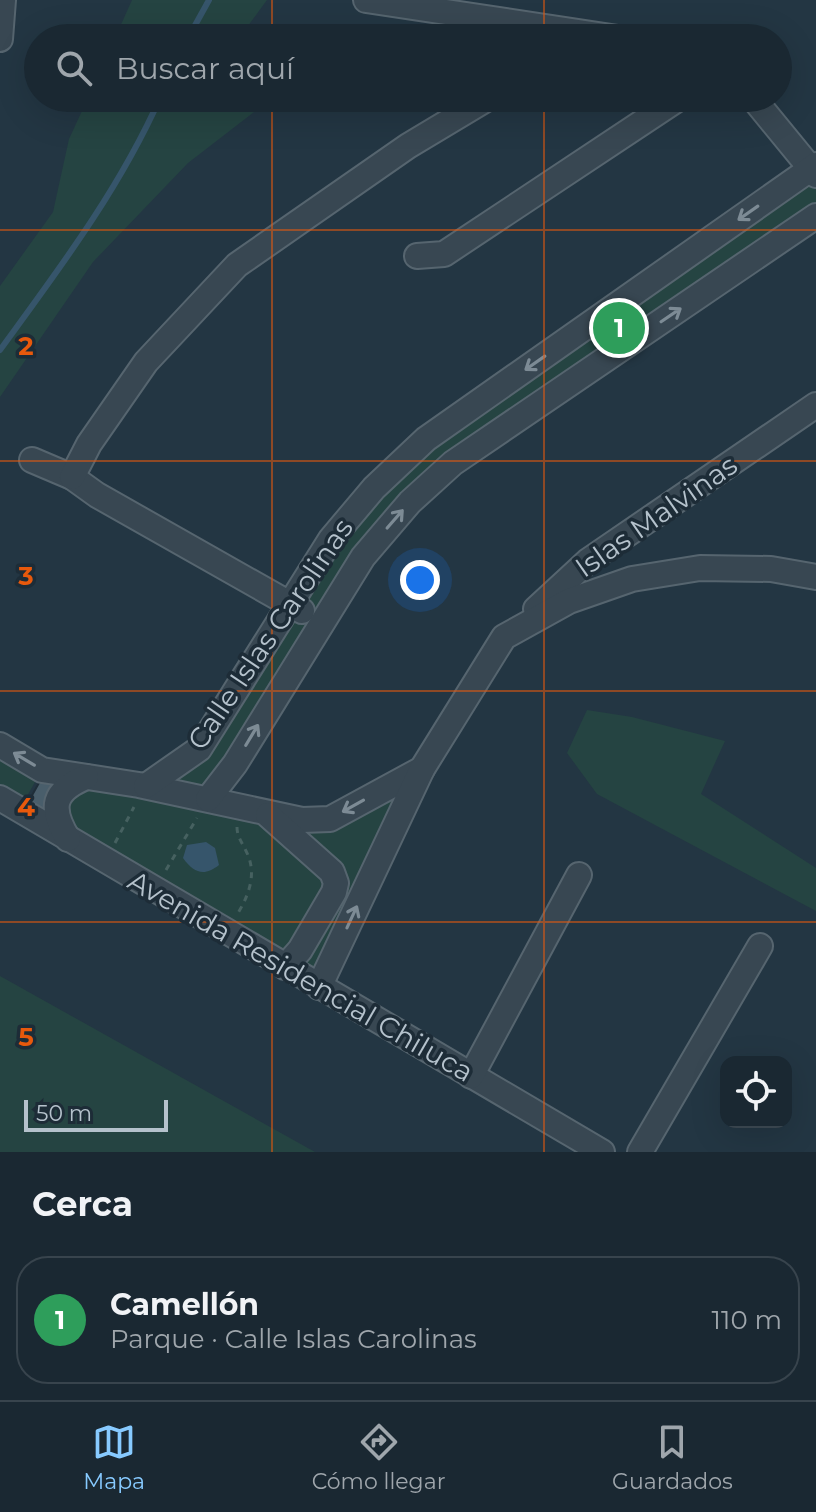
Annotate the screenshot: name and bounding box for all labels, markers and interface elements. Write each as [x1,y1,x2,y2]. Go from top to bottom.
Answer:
search box [24,24,792,112]
icon: search [52,46,96,90]
text: Buscar aquí [116,50,294,87]
one-way arrow [737,205,759,221]
pin: 1 [593,298,645,358]
one-way arrow [659,307,681,323]
text: 2 [18,330,34,362]
one-way arrow [525,355,547,371]
street label: Islas Malvinas [569,448,743,584]
one-way arrow [386,509,404,529]
street label: Calle Islas Carolinas [180,512,360,756]
text: 3 [17,560,34,592]
your location [400,560,440,600]
one-way arrow [245,724,261,747]
one-way arrow [13,751,36,767]
text: 4 [17,791,35,823]
one-way arrow [342,799,365,815]
street label: Avenida Residencial Chiluca [122,863,480,1089]
one-way arrow [345,905,360,929]
text: 5 [18,1021,34,1053]
map controls [720,1056,792,1128]
button: locate [720,1056,792,1128]
scale bar [24,1096,168,1132]
text: 50 m [36,1100,92,1127]
text: Cerca [32,1183,133,1225]
text: Camellón [110,1286,259,1323]
text: 1 [55,1304,65,1336]
text: 110 m [712,1304,782,1336]
text: Parque · Calle Islas Carolinas [110,1323,477,1355]
tab: Mapa [83,1420,145,1495]
tab: Cómo llegar [312,1420,445,1495]
tab: Guardados [612,1420,733,1495]

